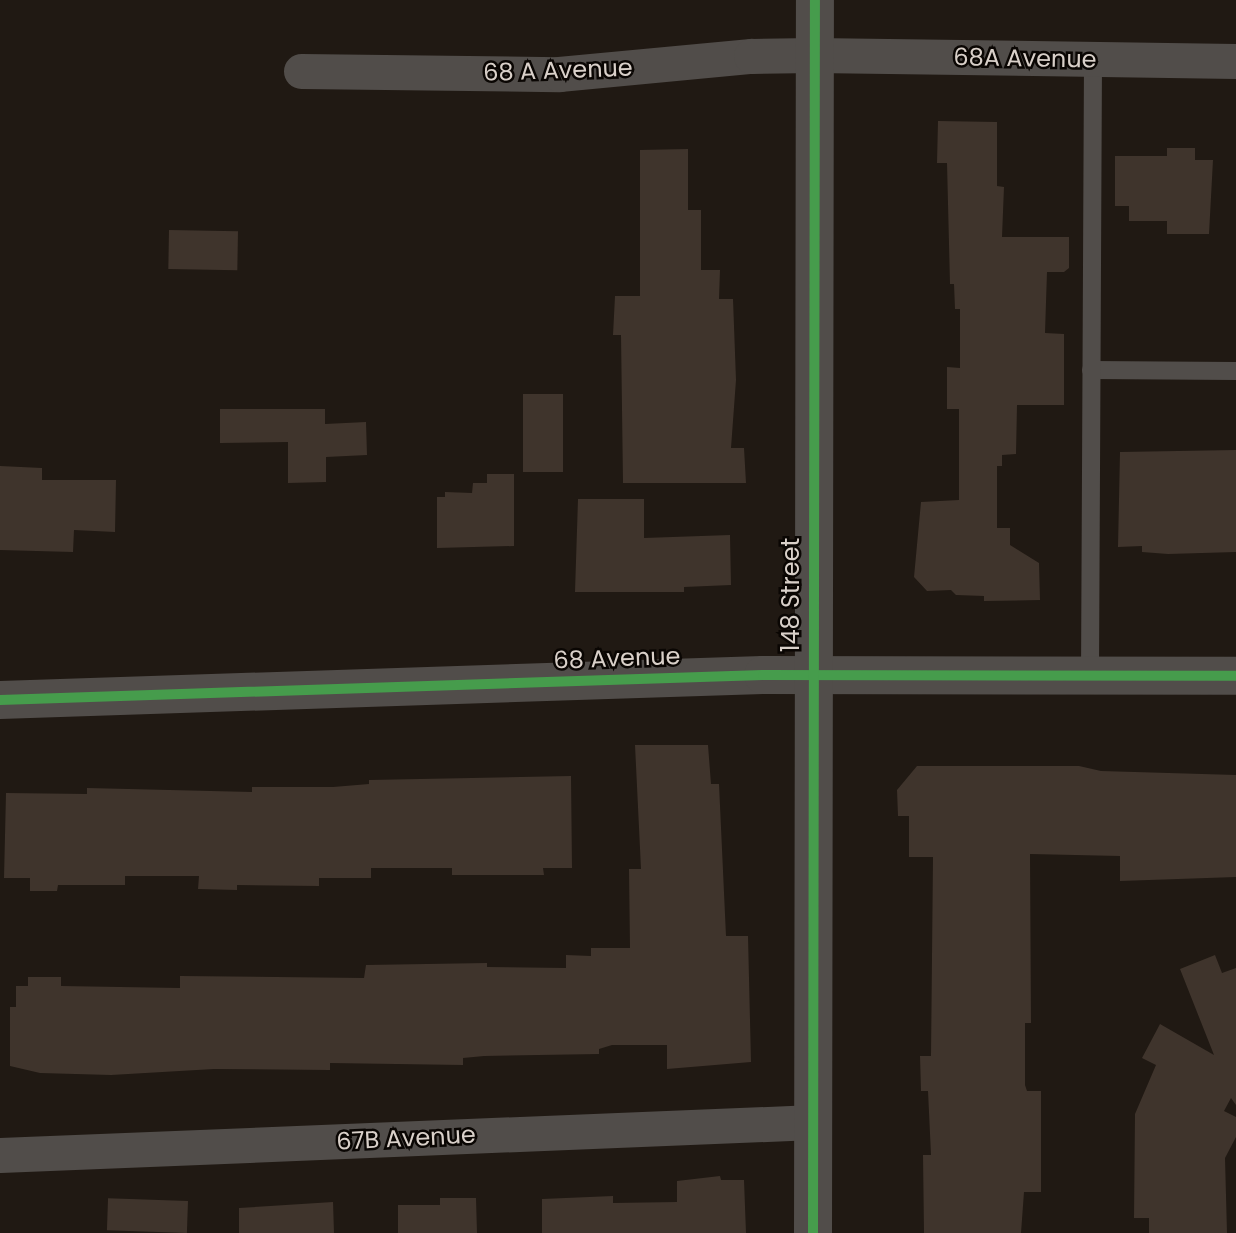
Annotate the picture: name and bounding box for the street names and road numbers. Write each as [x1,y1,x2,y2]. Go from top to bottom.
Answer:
street label: 68A Avenue [953,42,1097,74]
street label: 68 A Avenue [483,53,633,87]
street label: 148 Street [777,538,805,652]
street label: 68 Avenue [553,641,681,675]
street label: 67B Avenue [336,1120,476,1156]

